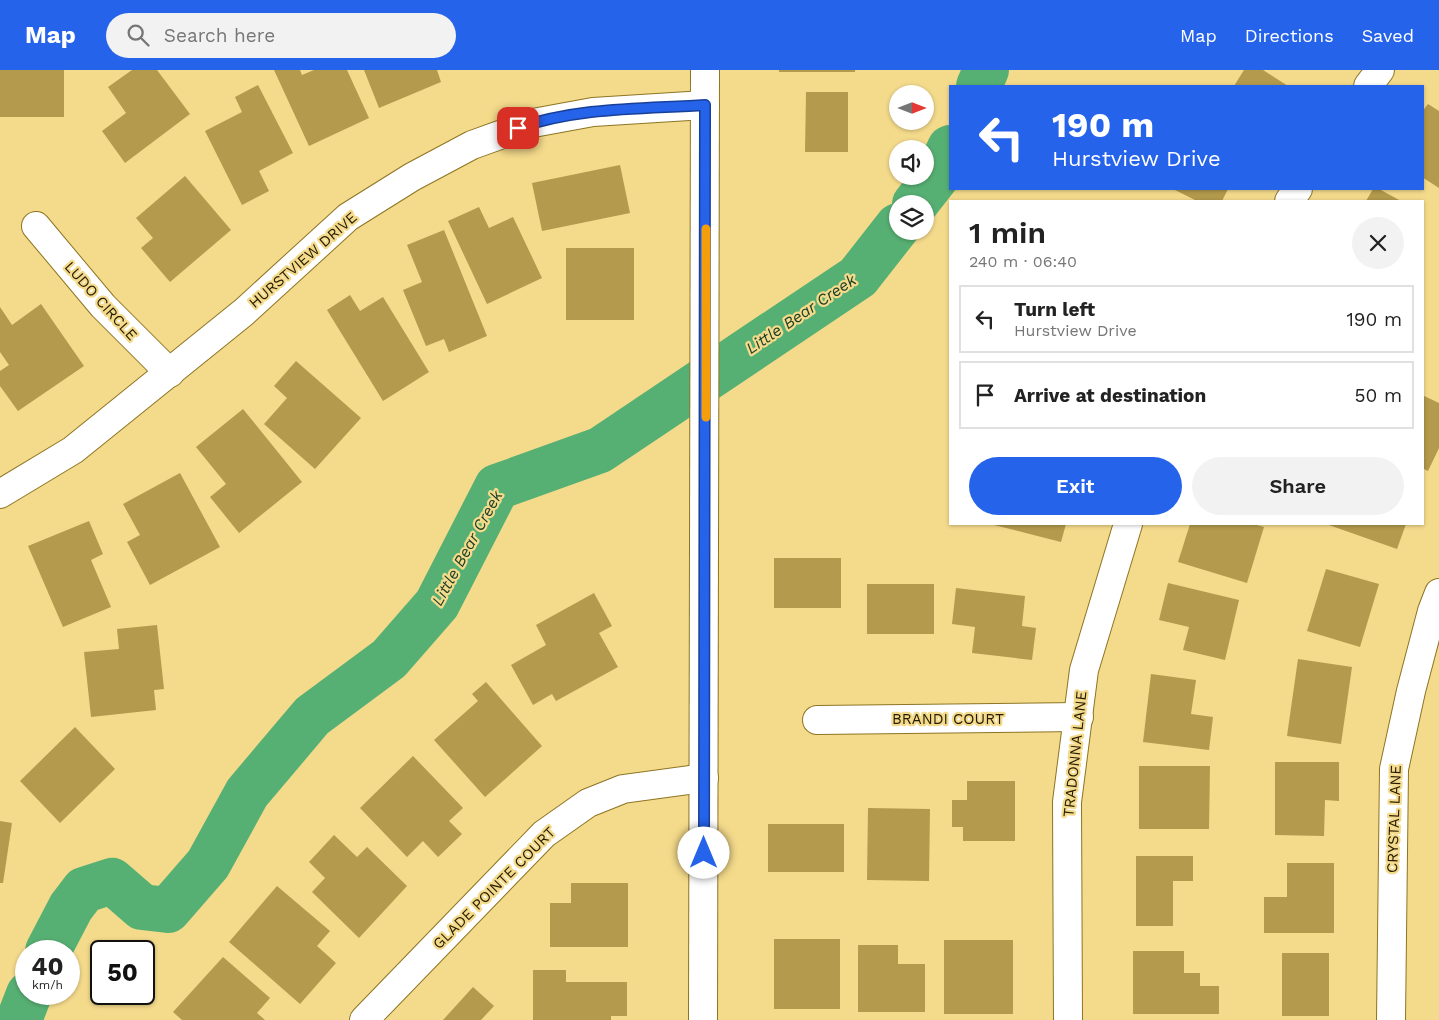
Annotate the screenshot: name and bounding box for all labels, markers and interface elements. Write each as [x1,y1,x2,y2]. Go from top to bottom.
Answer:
search box [106,13,456,58]
text: Map [25,21,76,49]
icon: search [124,21,152,49]
text: Search here [164,24,275,47]
text: Map [1180,25,1217,46]
text: Directions [1245,25,1334,46]
text: Saved [1362,25,1414,46]
north arrow [889,85,934,130]
map controls [889,85,934,240]
text: 190 m [1052,104,1154,146]
icon: left [969,105,1034,170]
pin [497,107,539,149]
icon: arrive [504,114,532,142]
button: sound [889,140,934,185]
text: Hurstview Drive [1052,146,1221,171]
button: layers [889,195,934,240]
street label: HURSTVIEW DRIVE [245,208,361,312]
text: 1 min [969,215,1046,250]
button: close [1352,217,1404,269]
text: 240 m · 06:40 [969,252,1077,271]
street label: LUDO CIRCLE [61,258,141,344]
water label: Little Bear Creek [742,269,861,358]
text: Turn left [1014,298,1095,321]
icon: left [971,305,999,333]
text: 190 m [1346,308,1402,331]
text: Hurstview Drive [1014,321,1137,340]
icon: arrive [971,381,999,409]
text: Arrive at destination [1014,384,1206,407]
text: 50 m [1355,384,1402,407]
button: Exit [969,457,1182,515]
button: Share [1192,457,1404,515]
water label: Little Bear Creek [428,486,507,609]
street label: TRADONNA LANE [1059,690,1091,818]
street label: BRANDI COURT [892,710,1004,728]
street label: CRYSTAL LANE [1383,765,1405,873]
street label: GLADE POINTE COURT [429,823,559,953]
position arrow [677,826,729,878]
speed limit sign: 50 [90,940,155,1005]
text: 40 [31,952,64,981]
text: km/h [32,978,63,992]

